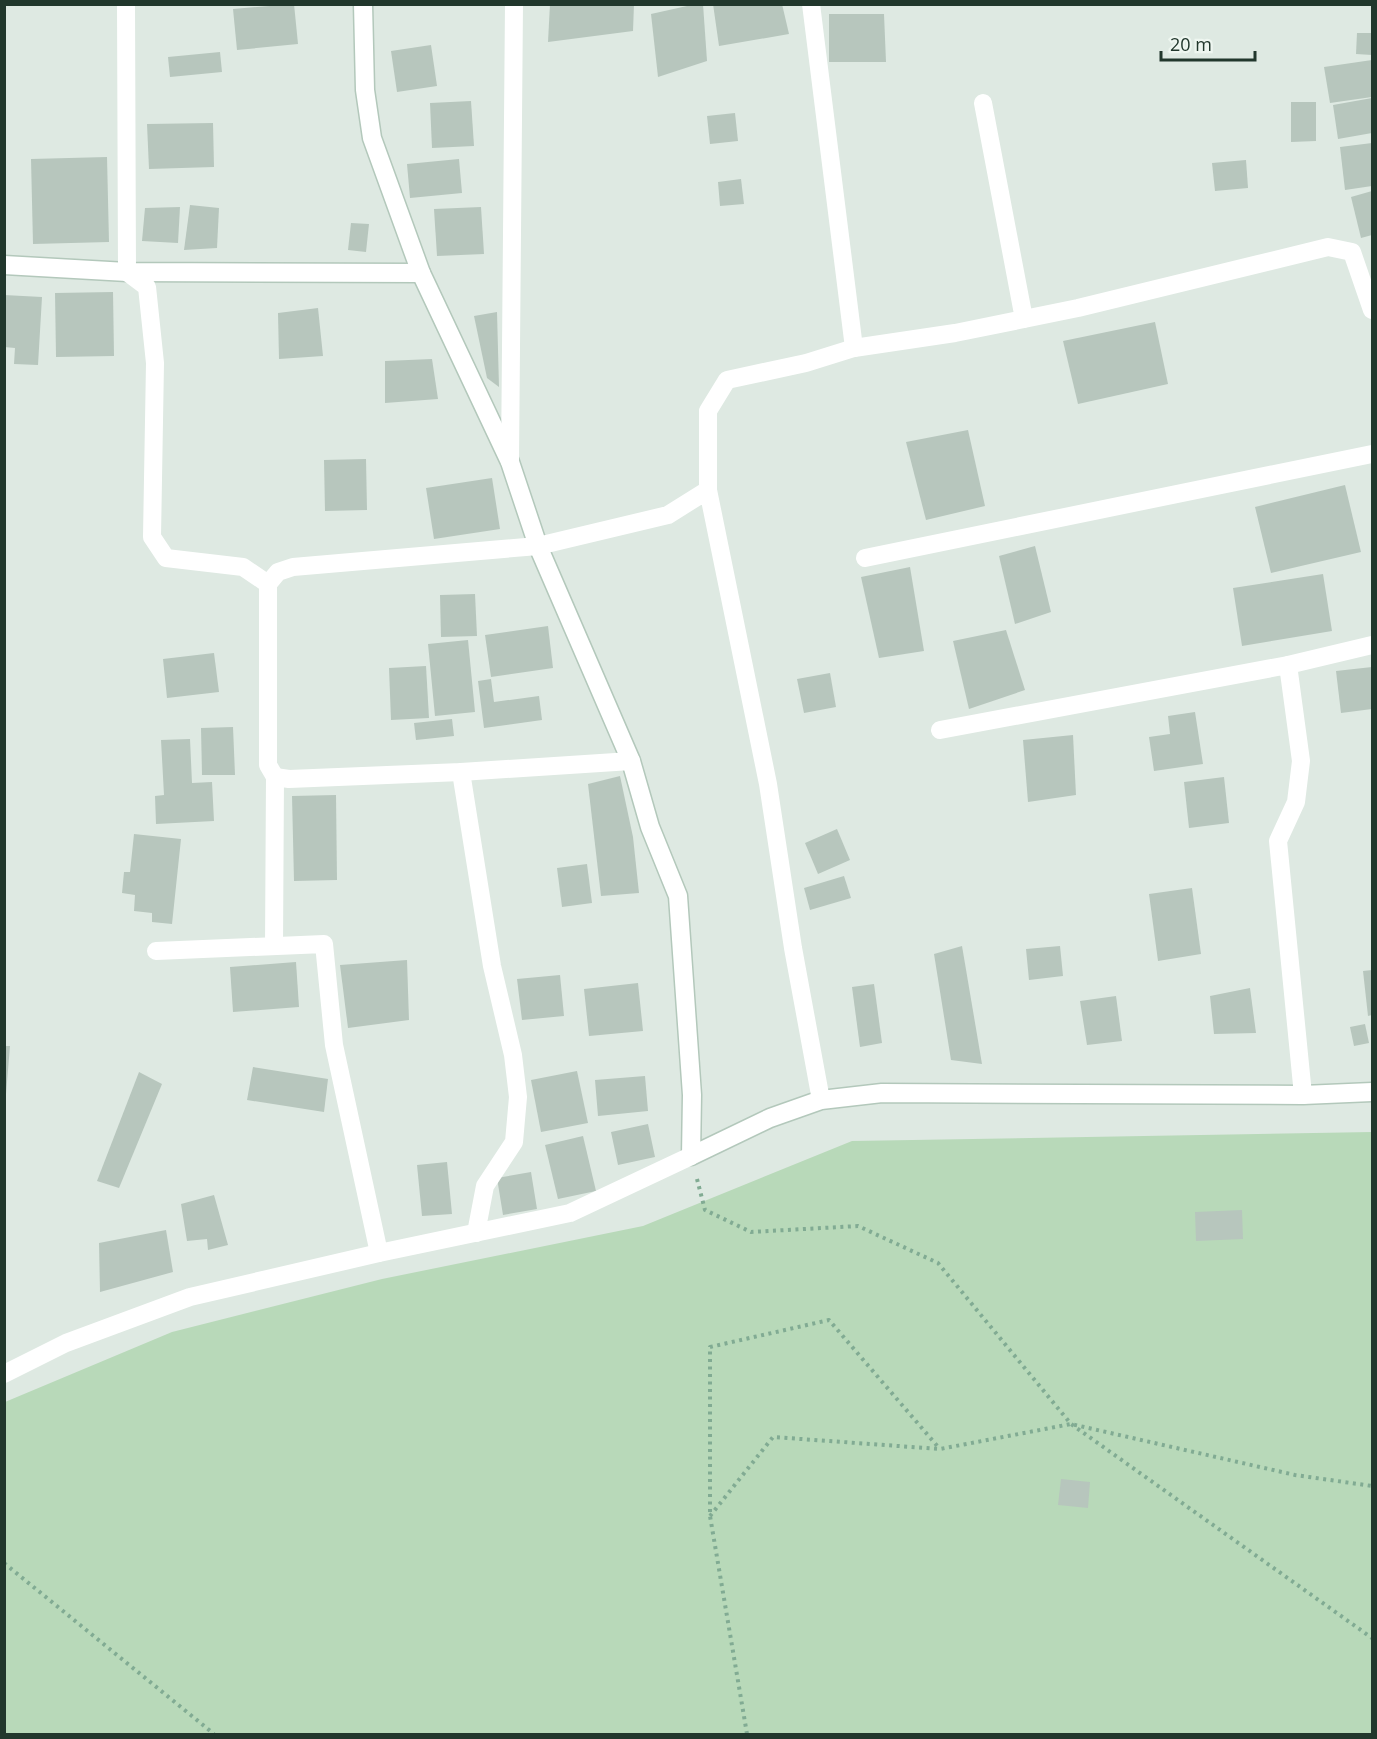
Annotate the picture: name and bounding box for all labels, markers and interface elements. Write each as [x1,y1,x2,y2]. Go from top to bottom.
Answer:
scale bar [1161,24,1256,62]
text: 20 m [1170,32,1212,56]

